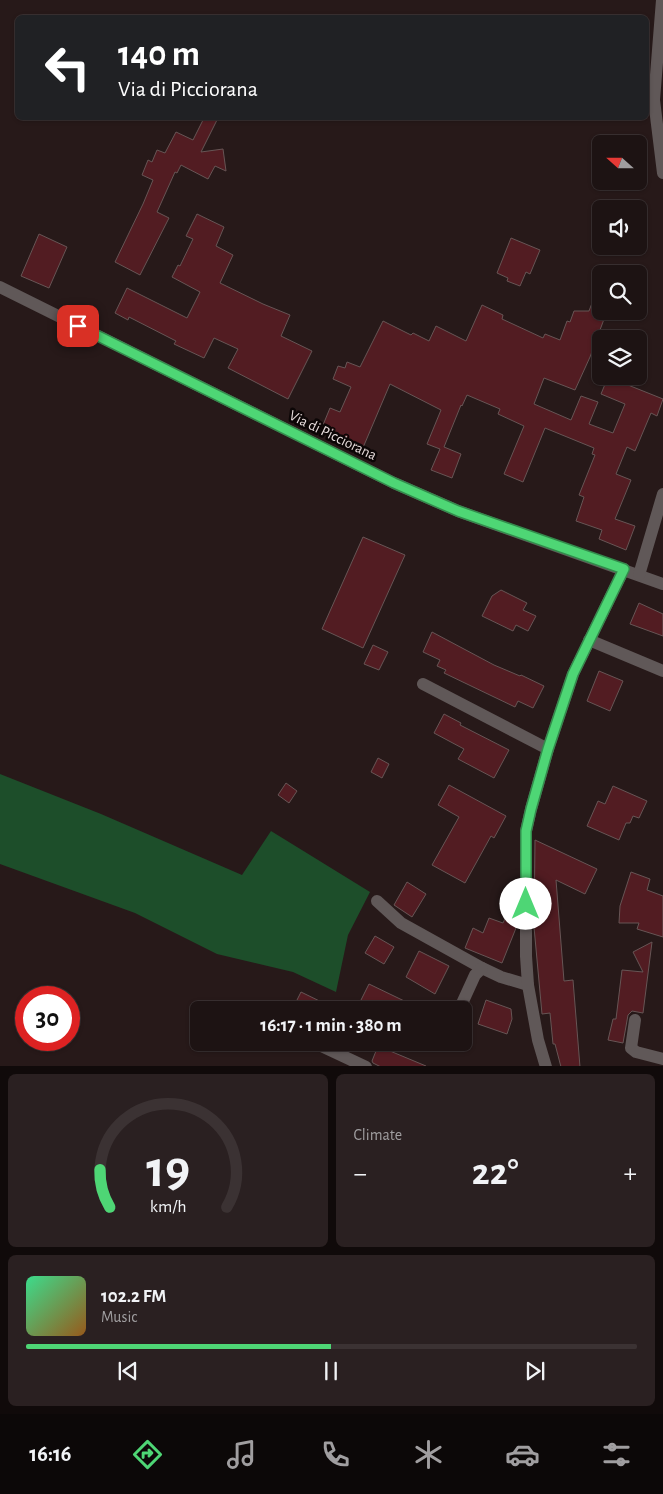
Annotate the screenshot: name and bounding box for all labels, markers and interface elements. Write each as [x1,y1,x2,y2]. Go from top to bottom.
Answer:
icon: left [35,35,100,100]
text: 140 m [118,37,200,72]
text: Via di Picciorana [118,78,258,100]
north arrow [592,135,648,190]
map controls [592,135,647,385]
button: sound [592,200,647,255]
button: search [592,265,647,320]
pin [57,305,99,347]
icon: arrive [64,312,92,340]
button: layers [592,330,647,385]
street label: Via di Picciorana [287,408,379,463]
position arrow [499,877,551,929]
speed limit sign: 30 [15,986,80,1051]
text: 16:17 · 1 min · 380 m [260,1016,402,1035]
text: Climate [354,1127,402,1143]
text: 19 [146,1144,190,1196]
text: 22° [472,1154,519,1192]
text: − [354,1160,367,1188]
text: + [624,1160,637,1188]
text: km/h [149,1198,186,1216]
text: 102.2 FM [101,1287,166,1306]
text: Music [101,1309,137,1325]
icon: previous [114,1357,142,1385]
icon: pause [317,1357,345,1385]
icon: next [521,1357,549,1385]
icon: directions [130,1437,165,1472]
icon: music [224,1437,259,1472]
icon: phone [318,1437,353,1472]
icon: climate [411,1437,446,1472]
icon: car [505,1437,540,1472]
icon: filters [599,1437,634,1472]
text: 16:16 [29,1443,71,1465]

